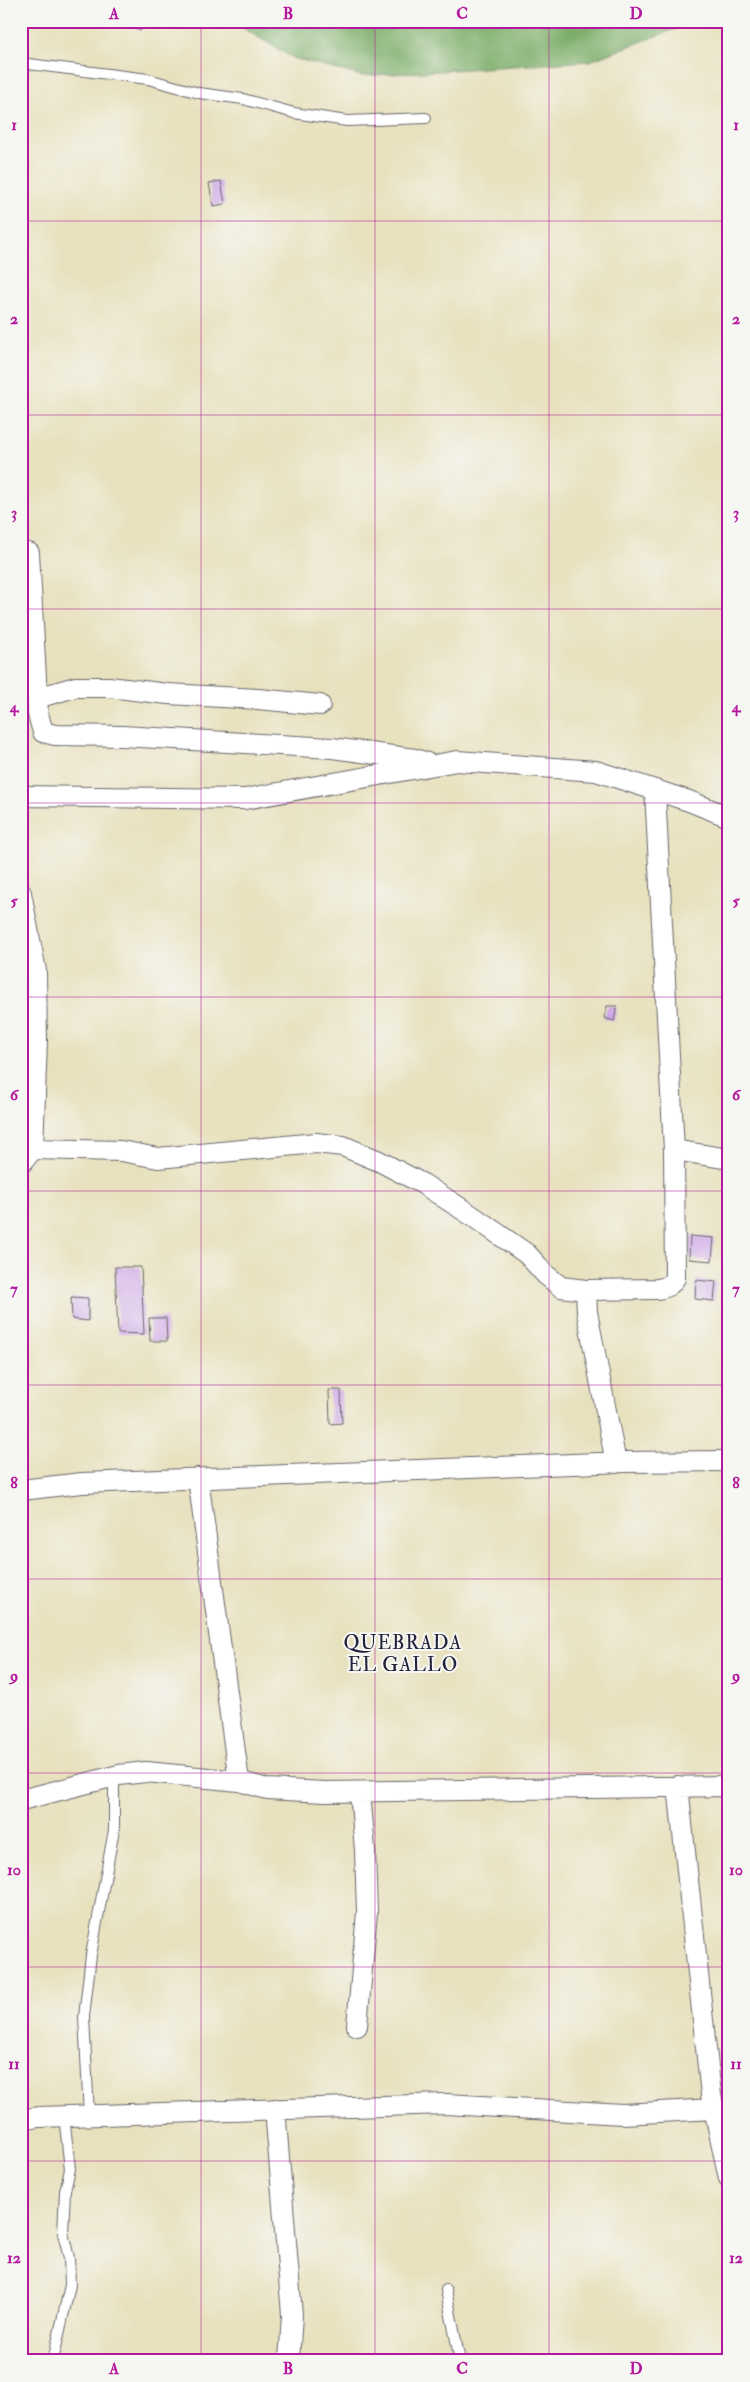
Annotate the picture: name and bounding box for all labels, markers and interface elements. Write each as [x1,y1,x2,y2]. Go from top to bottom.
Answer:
text: A [108,4,120,24]
text: B [283,4,293,24]
text: C [456,4,468,24]
text: D [629,4,643,24]
text: 1 [11,115,17,135]
text: 1 [733,115,739,135]
text: 2 [10,309,18,329]
text: 2 [732,309,740,329]
text: 3 [11,503,17,523]
text: 3 [733,503,739,523]
text: 4 [9,697,20,717]
text: 4 [731,697,742,717]
text: 5 [10,891,18,911]
text: 5 [732,891,740,911]
text: 6 [10,1085,20,1105]
text: 6 [732,1085,742,1105]
text: 7 [10,1279,18,1299]
text: 7 [732,1279,740,1299]
text: 8 [10,1473,18,1493]
text: 8 [732,1473,740,1493]
district label: QUEBRADA EL GALLO [344,1631,462,1677]
text: 9 [8,1666,18,1686]
text: 9 [730,1666,740,1686]
text: 10 [7,1860,21,1880]
text: 10 [729,1860,743,1880]
text: 11 [8,2054,20,2074]
text: 11 [730,2054,742,2074]
text: 12 [7,2248,21,2268]
text: 12 [729,2248,743,2268]
text: A [108,2359,120,2379]
text: B [283,2359,293,2379]
text: C [456,2359,468,2379]
text: D [629,2359,643,2379]

